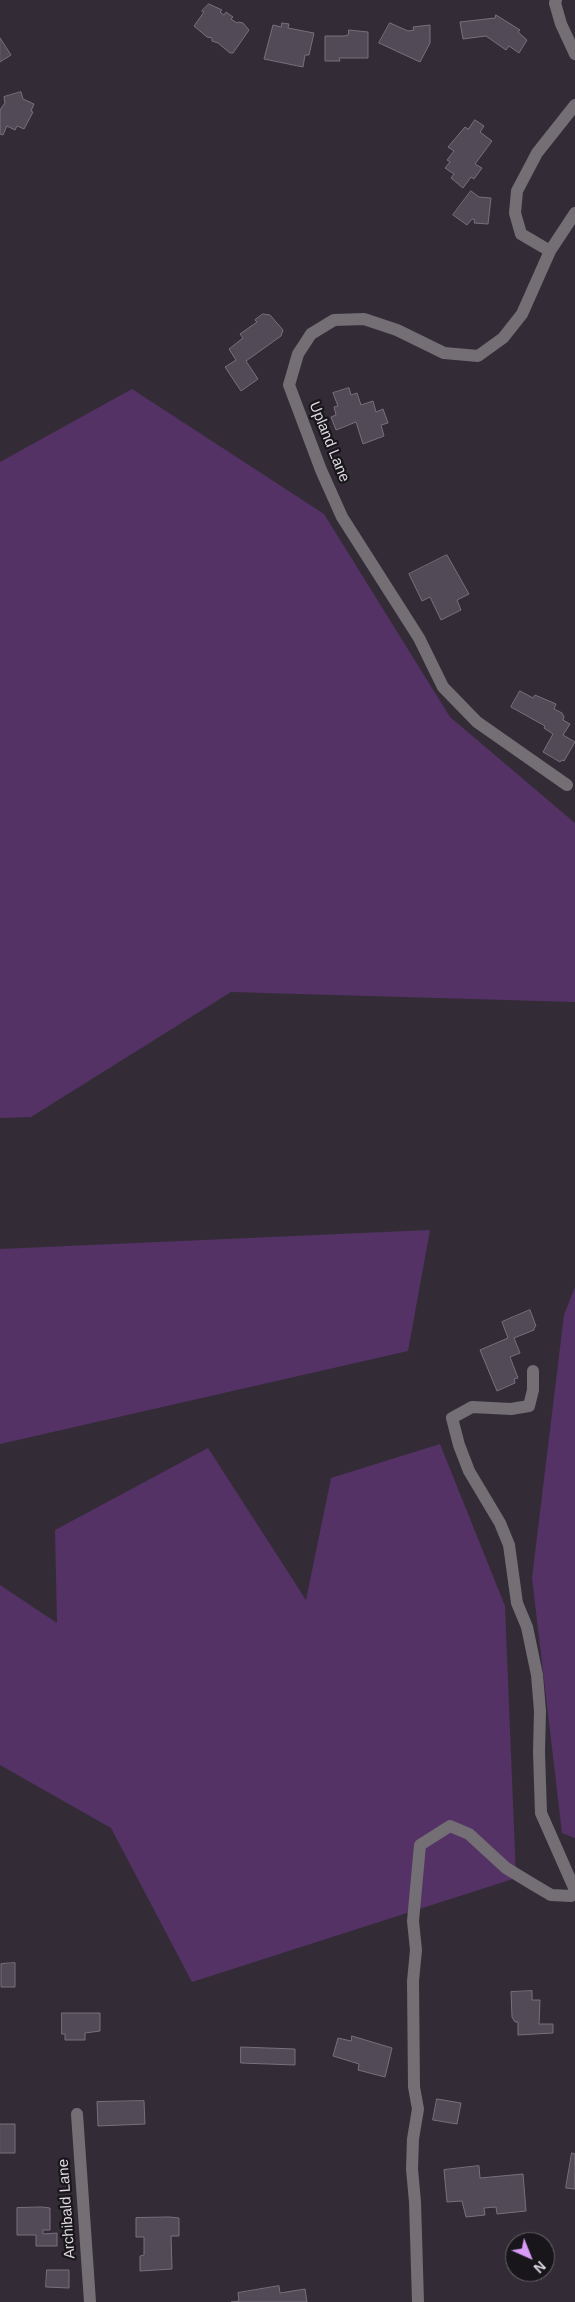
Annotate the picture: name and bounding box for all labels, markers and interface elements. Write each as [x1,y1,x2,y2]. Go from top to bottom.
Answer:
street label: Upland Lane [305,399,353,485]
street label: Archibald Lane [55,2158,79,2260]
north arrow [505,2232,555,2282]
text: N [531,2258,549,2276]

